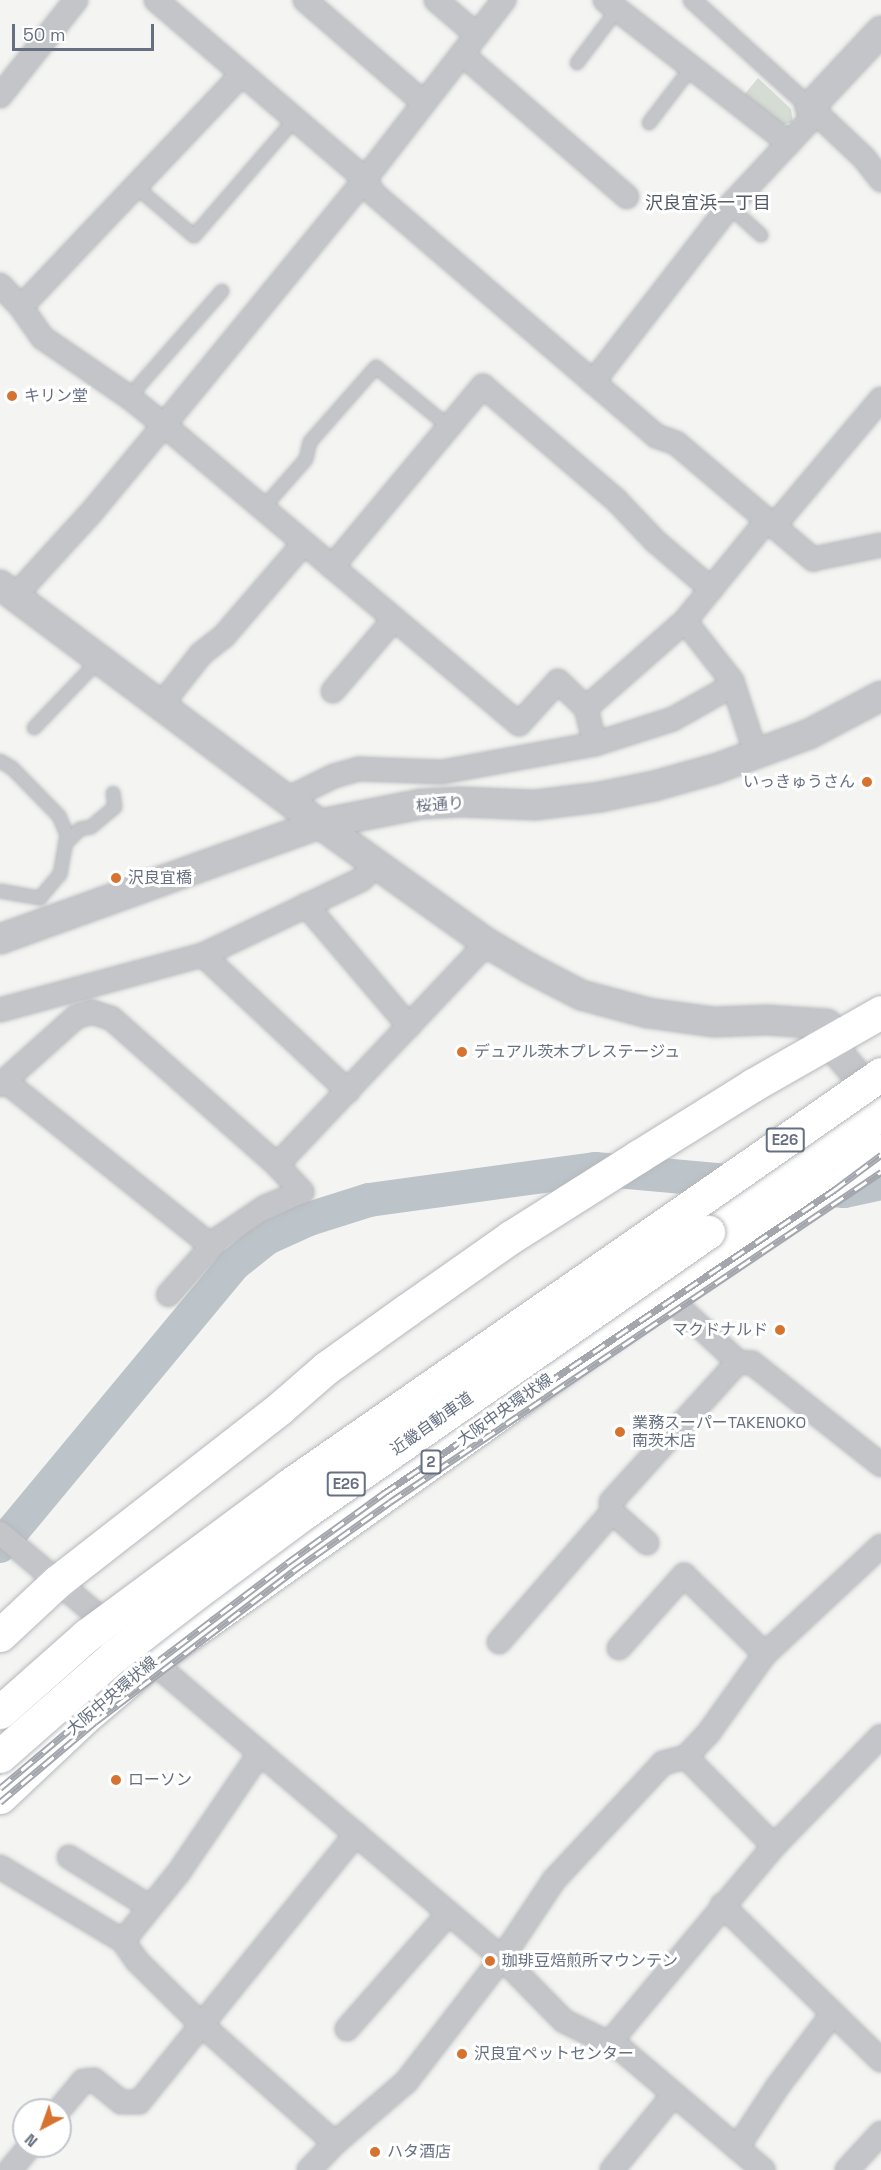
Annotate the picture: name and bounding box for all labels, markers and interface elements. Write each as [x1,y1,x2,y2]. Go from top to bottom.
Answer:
scale bar [15,12,158,50]
text: 50 m [23,23,65,46]
district label: 沢良宜浜一丁目 [645,192,771,214]
place label: キリン堂 [24,386,88,406]
marker: キリン堂 [5,389,19,403]
place label: いっきゅうさん [743,772,855,792]
marker: いっきゅうさん [860,775,874,789]
street label: 桜通り [415,794,465,816]
place label: 沢良宜橋 [128,868,192,888]
marker: 沢良宜橋 [109,871,123,885]
place label: デュアル茨木プレステージュ [474,1042,682,1062]
marker: デュアル茨木プレステージュ [455,1045,469,1059]
road number: E26 [766,1128,804,1152]
place label: マクドナルド [672,1320,768,1340]
marker: マクドナルド [773,1323,787,1337]
street label: 大阪中央環状線 [454,1370,556,1450]
street label: 近畿自動車道 [387,1389,477,1459]
place label: 業務スーパーTAKENOKO 南茨木店 [632,1413,806,1451]
marker: 業務スーパーTAKENOKO 南茨木店 [613,1425,627,1439]
road number: 2 [420,1450,442,1474]
road number: E26 [326,1472,366,1496]
street label: 大阪中央環状線 [63,1653,161,1739]
place label: ローソン [128,1770,192,1790]
marker: ローソン [109,1773,123,1787]
place label: 珈琲豆焙煎所マウンテン [502,1951,678,1971]
marker: 珈琲豆焙煎所マウンテン [483,1954,497,1968]
place label: 沢良宜ペットセンター [474,2044,634,2064]
marker: 沢良宜ペットセンター [455,2047,469,2061]
north arrow [12,2098,72,2158]
text: N [20,2129,42,2152]
place label: ハタ酒店 [387,2142,451,2162]
marker: ハタ酒店 [368,2145,382,2159]

